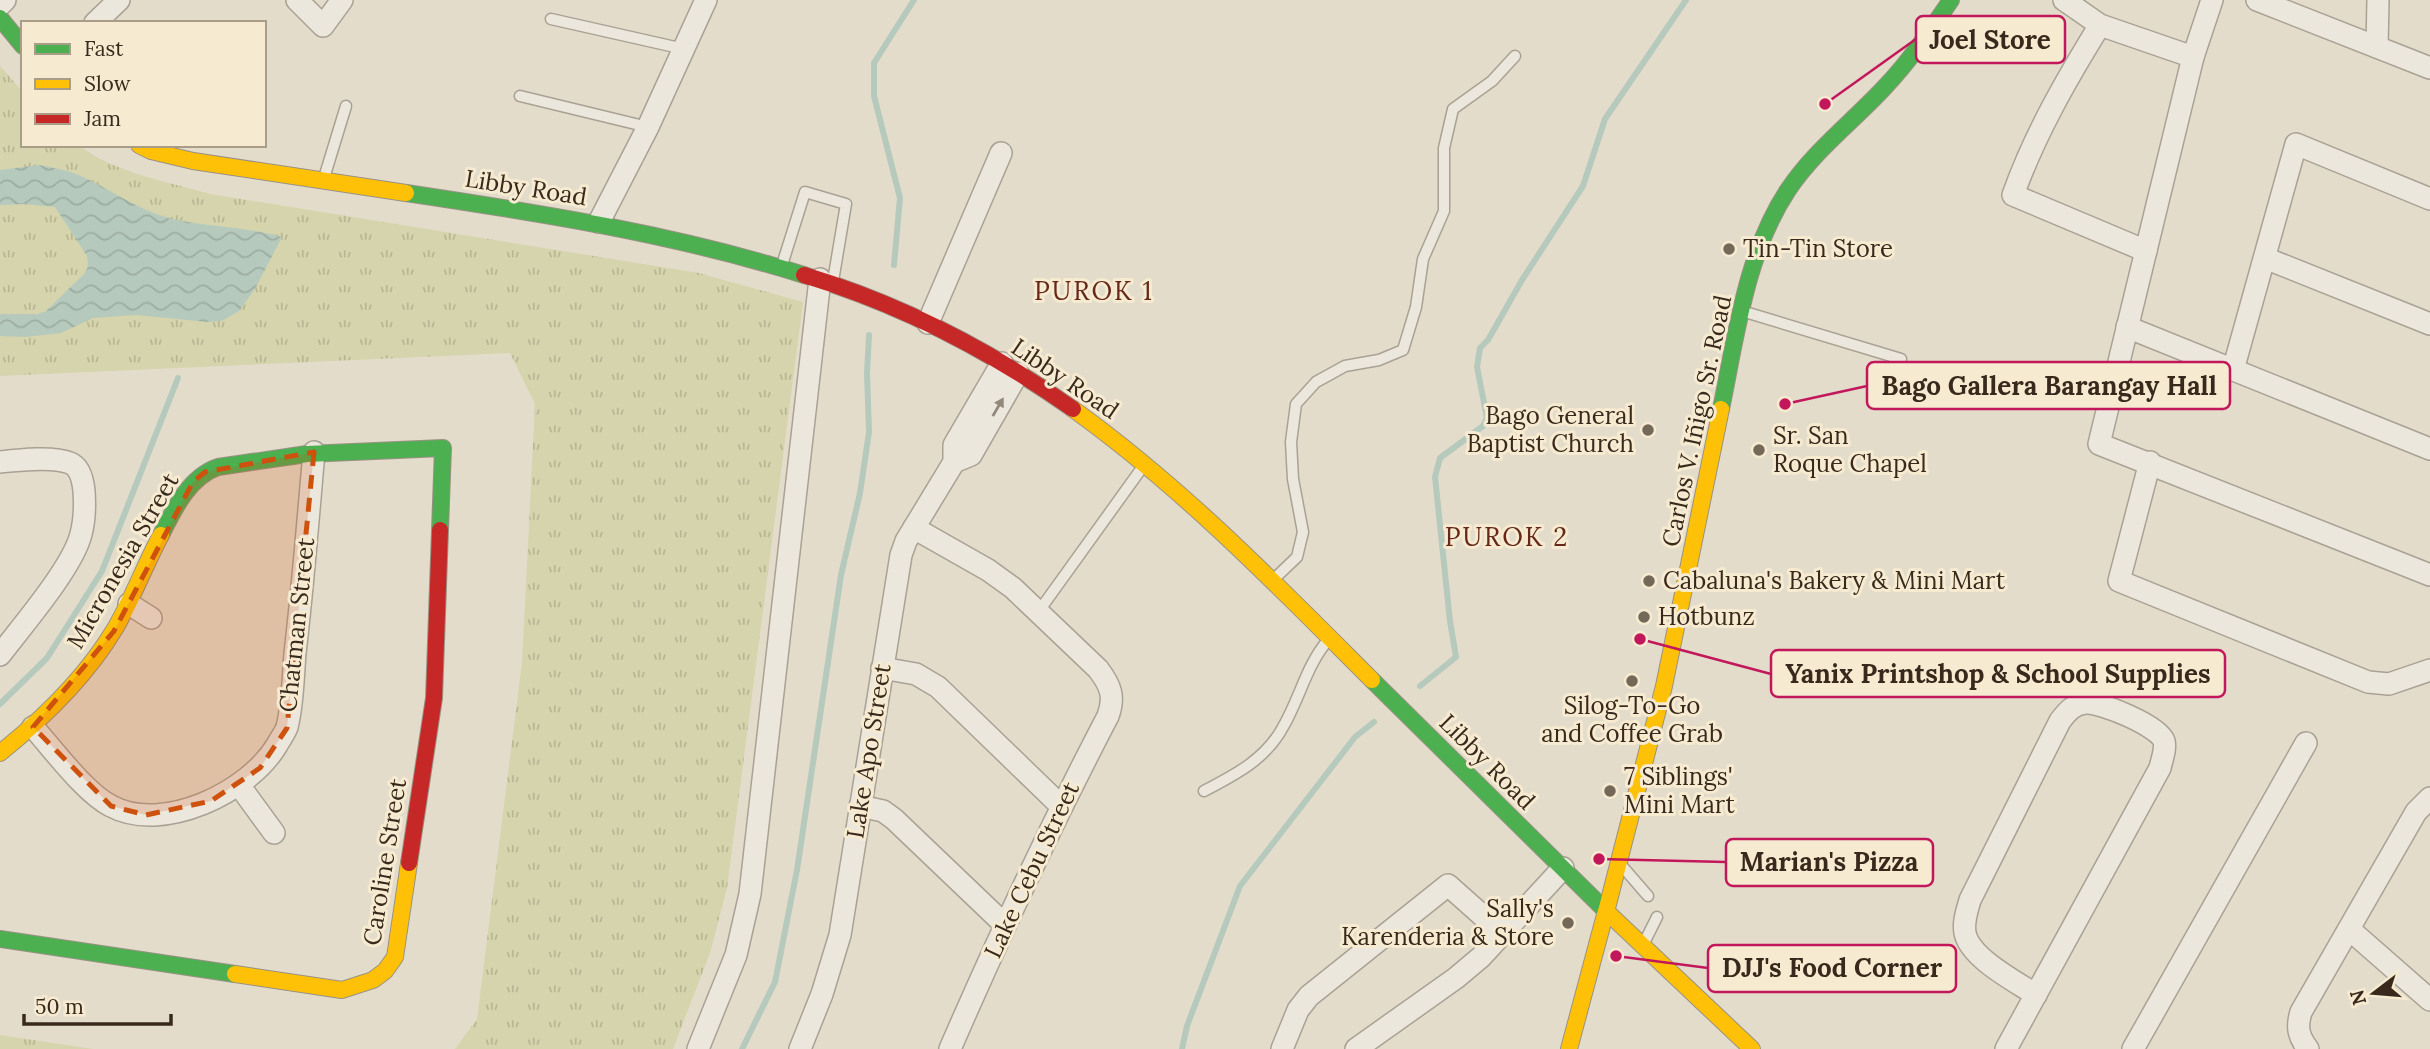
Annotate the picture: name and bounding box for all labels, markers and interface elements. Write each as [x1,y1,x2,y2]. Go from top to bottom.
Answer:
callout: Joel Store [1916,16,2065,63]
legend [21,21,266,147]
text: Joel Store [1929,23,2051,56]
text: Fast [84,35,124,62]
text: Slow [84,70,131,97]
text: Jam [83,105,121,132]
street label: Libby Road [463,163,589,212]
place label: Tin-Tin Store [1743,233,1893,264]
marker: Tin-Tin Store [1721,241,1737,257]
district label: PUROK 1 [1034,274,1154,307]
street label: Carlos V. Iñigo Sr. Road [1655,292,1738,549]
street label: Libby Road [1006,331,1125,426]
callout: Bago Gallera Barangay Hall [1867,362,2230,409]
text: Bago Gallera Barangay Hall [1881,369,2217,402]
one-way arrow [992,398,1005,417]
place label: Bago General Baptist Church [1467,400,1634,459]
place label: Sr. San Roque Chapel [1773,420,1927,479]
marker: Bago General Baptist Church [1640,422,1656,438]
marker: Sr. San Roque Chapel [1751,442,1767,458]
street label: Micronesia Street [60,467,186,654]
district label: PUROK 2 [1445,520,1569,553]
street label: Chatman Street [272,535,321,714]
place label: Cabaluna's Bakery & Mini Mart [1663,565,2006,596]
marker: Cabaluna's Bakery & Mini Mart [1641,573,1657,589]
place label: Hotbunz [1658,601,1755,632]
marker: Hotbunz [1636,609,1652,625]
callout: Yanix Printshop & School Supplies [1771,650,2225,697]
text: Yanix Printshop & School Supplies [1785,657,2211,690]
street label: Lake Apo Street [839,661,898,841]
marker: Silog-To-Go and Coffee Grab [1624,673,1640,689]
place label: Silog-To-Go and Coffee Grab [1541,690,1723,749]
street label: Libby Road [1433,707,1542,816]
place label: 7 Siblings' Mini Mart [1624,761,1735,820]
street label: Caroline Street [356,776,413,948]
street label: Lake Cebu Street [977,776,1086,963]
marker: 7 Siblings' Mini Mart [1602,783,1618,799]
callout: Marian's Pizza [1726,839,1933,886]
text: Marian's Pizza [1740,845,1919,878]
place label: Sally's Karenderia & Store [1341,893,1554,952]
marker: Sally's Karenderia & Store [1560,915,1576,931]
callout: DJJ's Food Corner [1708,945,1956,992]
text: DJJ's Food Corner [1722,951,1943,984]
north arrow [2339,958,2409,1028]
scale bar [24,982,172,1026]
text: N [2344,987,2371,1008]
text: 50 m [35,993,84,1020]

